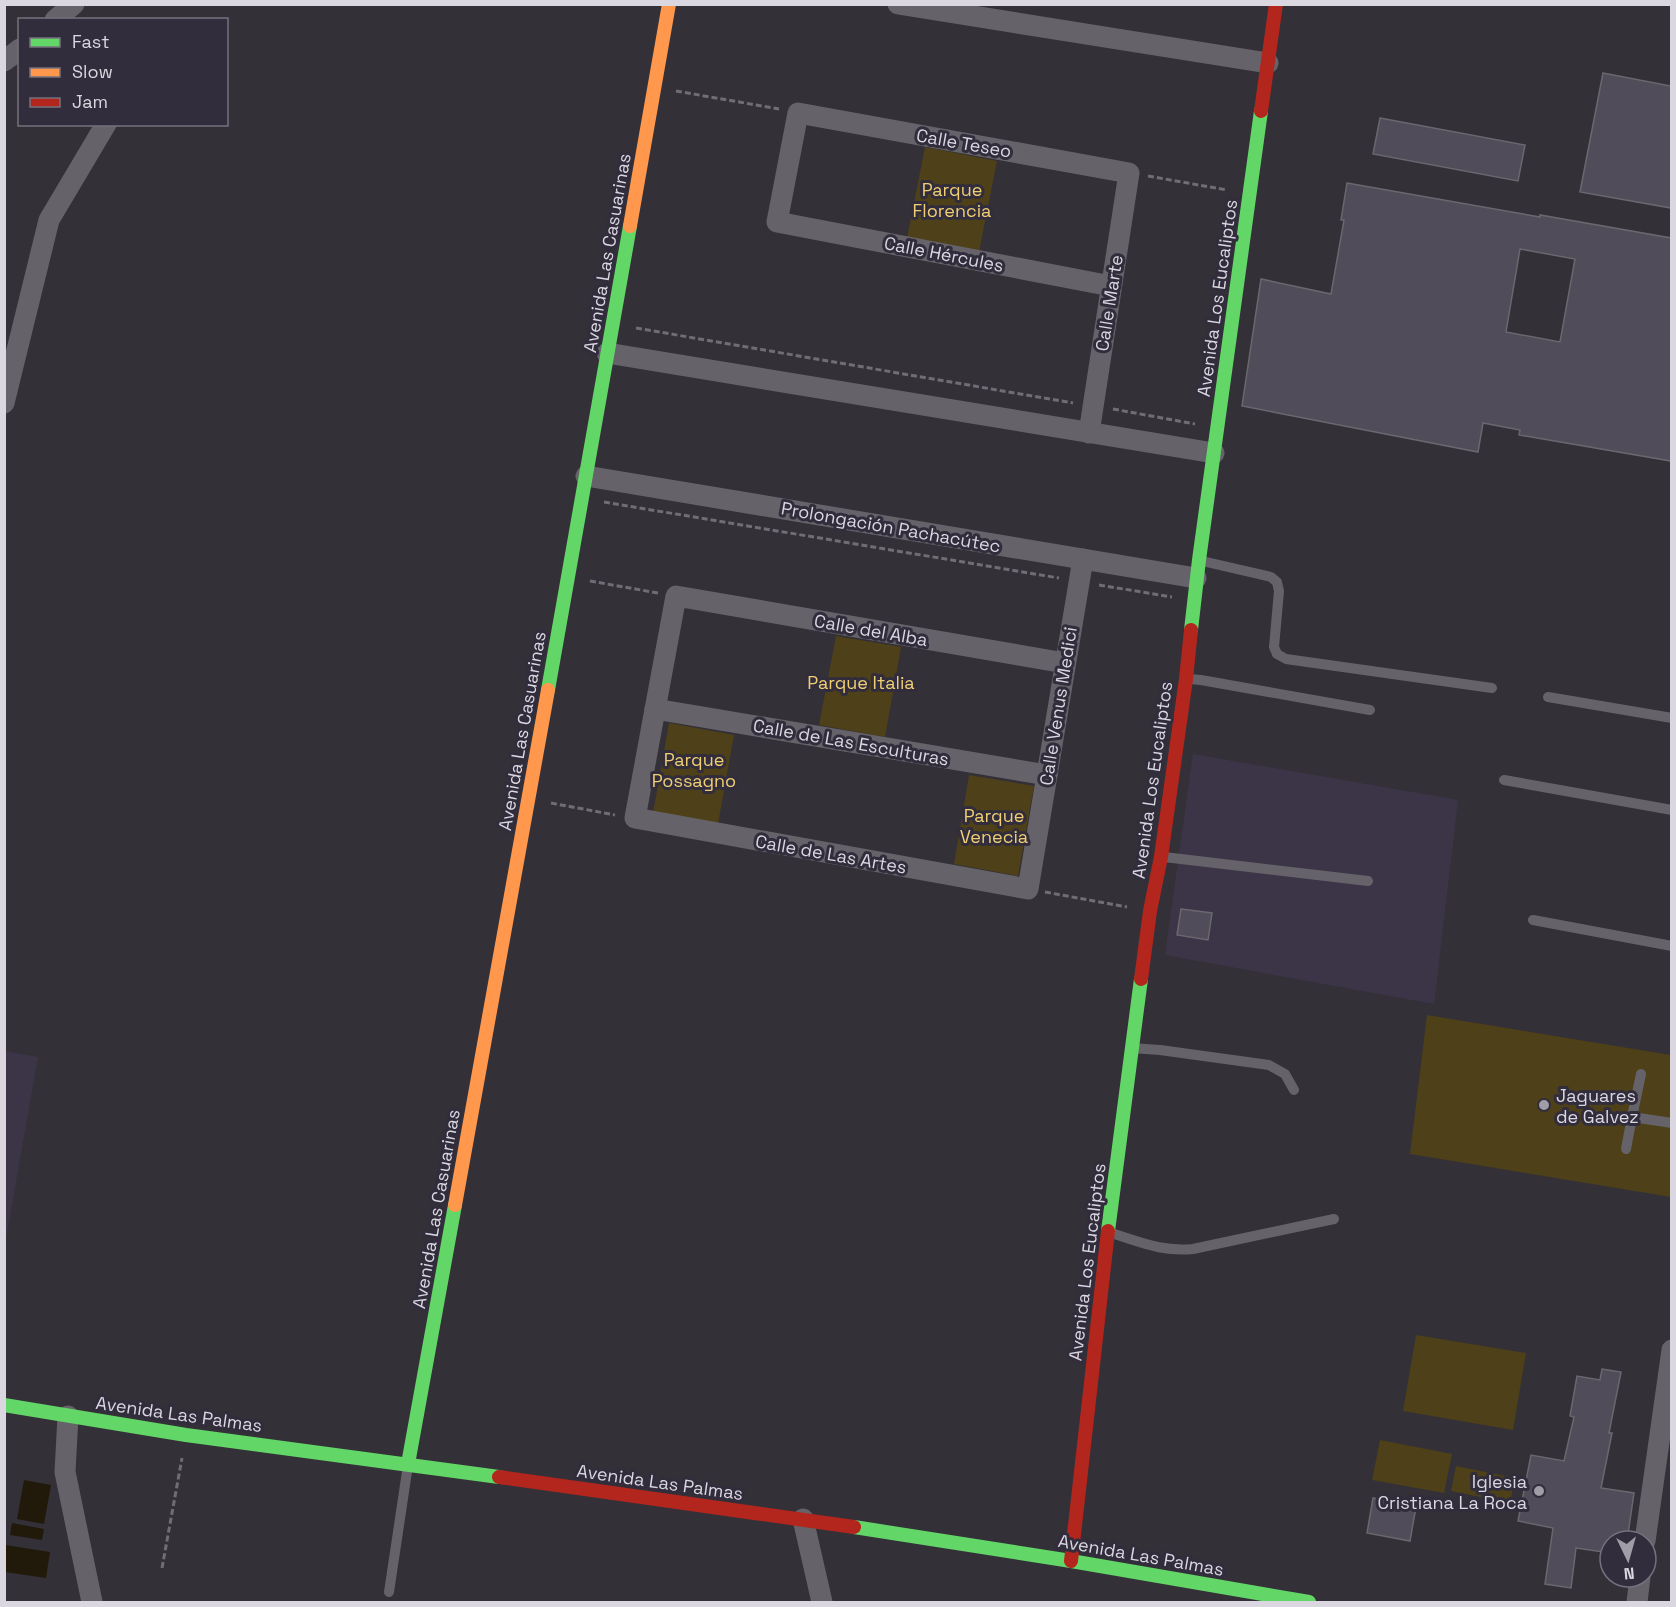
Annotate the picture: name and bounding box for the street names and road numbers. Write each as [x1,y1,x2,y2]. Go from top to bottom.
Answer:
street label: Calle Teseo [915,123,1013,163]
street label: Avenida Las Casuarinas [578,152,636,354]
street label: Avenida Los Eucaliptos [1192,198,1242,398]
street label: Calle Hércules [882,231,1006,277]
street label: Calle Marte [1090,253,1128,353]
street label: Prolongación Pachacútec [780,496,1002,558]
street label: Calle del Alba [812,609,930,651]
street label: Calle Venus Medici [1034,625,1082,787]
street label: Avenida Las Casuarinas [493,630,551,832]
street label: Avenida Los Eucaliptos [1127,680,1177,880]
street label: Calle de Las Esculturas [751,713,951,771]
street label: Calle de Las Artes [754,829,908,879]
street label: Avenida Las Casuarinas [407,1108,465,1310]
street label: Avenida Los Eucaliptos [1063,1162,1111,1362]
street label: Avenida Las Palmas [94,1391,264,1437]
street label: Avenida Las Palmas [575,1459,745,1505]
street label: Avenida Las Palmas [1056,1529,1226,1581]

